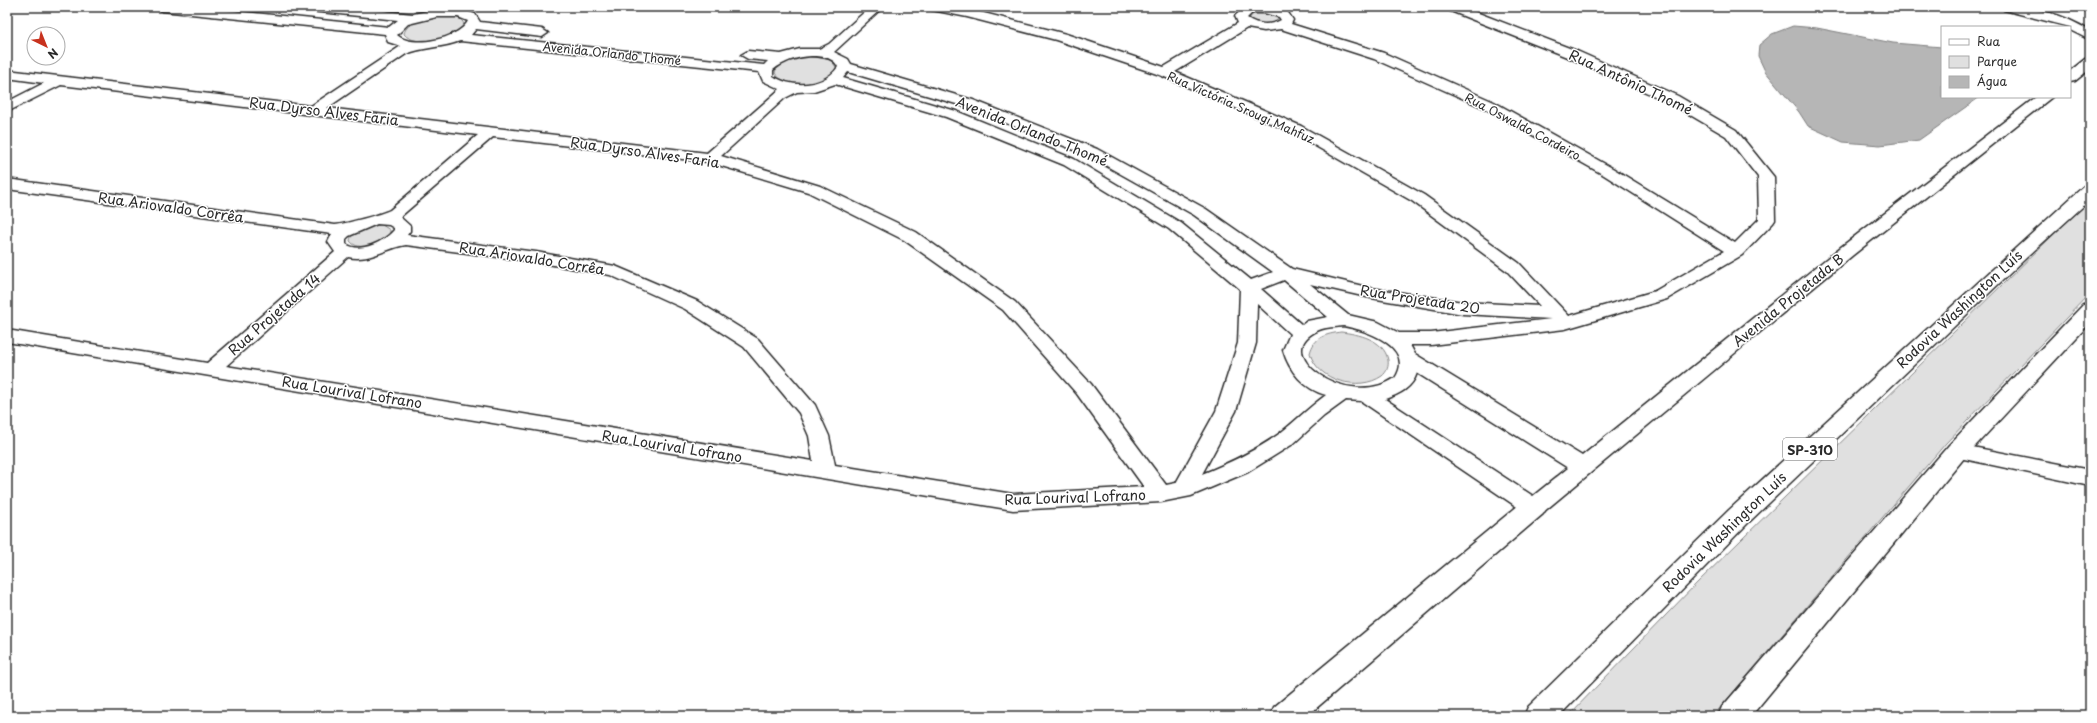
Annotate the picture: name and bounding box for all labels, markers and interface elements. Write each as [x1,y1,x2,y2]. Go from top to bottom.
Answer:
north arrow [26,26,66,66]
legend [1941,26,2071,98]
text: Rua [1977,32,2001,50]
street label: Avenida Orlando Thomé [542,37,683,69]
text: N [44,44,62,63]
street label: Rua Antônio Thomé [1566,44,1696,120]
text: Parque [1977,52,2017,70]
street label: Rua Victória Srougi Mahfuz [1165,66,1318,148]
text: Água [1977,72,2008,90]
street label: Rua Oswaldo Cordeiro [1462,88,1584,164]
street label: Rua Dyrso Alves Faria [248,91,400,131]
street label: Avenida Orlando Thomé [953,91,1112,171]
street label: Rua Dyrso Alves Faria [569,131,721,173]
street label: Rua Ariovaldo Corrêa [97,186,245,228]
street label: Rua Ariovaldo Corrêa [458,236,606,280]
street label: Rodovia Washington Luís [1891,245,2027,373]
street label: Avenida Projetada B [1728,249,1848,351]
street label: Rua Projetada 14 [223,268,325,360]
street label: Rua Projetada 20 [1359,279,1481,319]
street label: Rua Lourival Lofrano [280,371,424,413]
street label: Rua Lourival Lofrano [600,425,744,467]
road number: SP-310 [1783,438,1837,460]
street label: Rodovia Washington Luís [1657,467,1791,597]
street label: Rua Lourival Lofrano [1004,484,1146,510]

